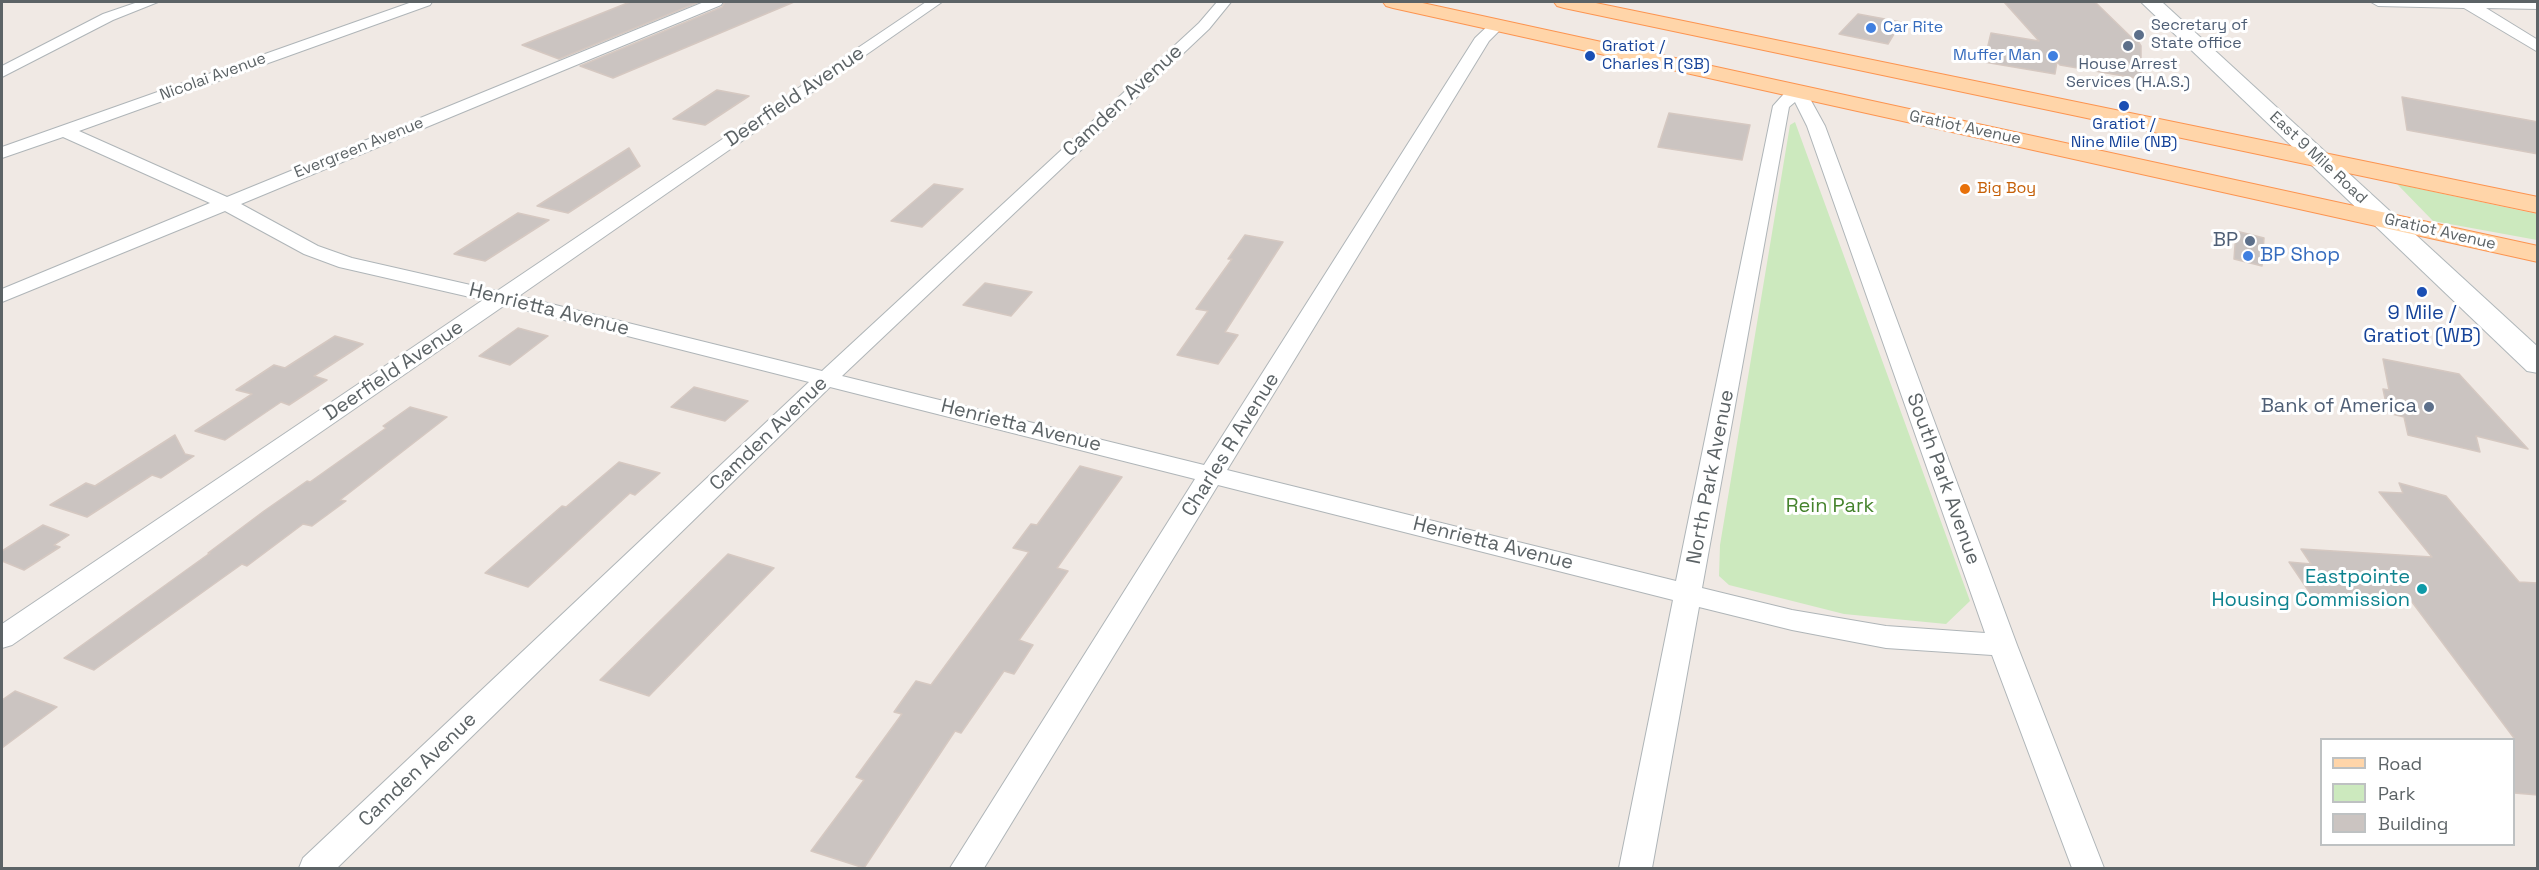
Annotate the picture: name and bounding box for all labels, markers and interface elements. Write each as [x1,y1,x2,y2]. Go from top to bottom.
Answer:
place label: Secretary of State office [2151,16,2248,54]
place label: Car Rite [1883,18,1943,38]
marker: Car Rite [1864,21,1878,35]
marker: Secretary of State office [2132,28,2146,42]
place label: Gratiot / Charles R (SB) [1602,37,1710,75]
marker: House Arrest Services (H.A.S.) [2121,39,2135,53]
street label: Camden Avenue [1058,40,1188,162]
street label: Deerfield Avenue [721,41,869,153]
place label: Muffer Man [1953,46,2041,66]
street label: Nicolai Avenue [157,49,269,105]
marker: Gratiot / Charles R (SB) [1583,49,1597,63]
marker: Muffer Man [2046,49,2060,63]
place label: House Arrest Services (H.A.S.) [2066,55,2190,93]
marker: Gratiot / Nine Mile (NB) [2117,99,2131,113]
street label: Gratiot Avenue [1907,107,2023,149]
street label: East 9 Mile Road [2265,108,2371,208]
street label: Evergreen Avenue [291,113,427,183]
place label: Gratiot / Nine Mile (NB) [2071,115,2177,153]
place label: Big Boy [1977,179,2036,199]
marker: Big Boy [1958,182,1972,196]
street label: Gratiot Avenue [2382,210,2498,254]
place label: BP [2213,229,2238,253]
marker: BP [2243,234,2257,248]
place label: BP Shop [2260,244,2340,268]
marker: BP Shop [2241,249,2255,263]
street label: Henrietta Avenue [466,278,632,342]
marker: 9 Mile / Gratiot (WB) [2415,285,2429,299]
place label: 9 Mile / Gratiot (WB) [2363,302,2481,349]
street label: Deerfield Avenue [320,315,468,427]
street label: Charles R Avenue [1177,369,1285,521]
street label: Camden Avenue [705,372,833,496]
street label: North Park Avenue [1682,388,1740,566]
street label: South Park Avenue [1901,390,1985,568]
street label: Henrietta Avenue [938,394,1104,458]
place label: Bank of America [2261,395,2417,419]
marker: Bank of America [2422,400,2436,414]
park label: Rein Park [1786,495,1874,519]
street label: Henrietta Avenue [1410,512,1576,576]
place label: Eastpointe Housing Commission [2212,566,2410,613]
marker: Eastpointe Housing Commission [2415,582,2429,596]
street label: Camden Avenue [354,708,482,832]
legend [2320,738,2515,846]
text: Road [2378,752,2422,775]
text: Park [2378,782,2415,805]
text: Building [2378,812,2448,835]

